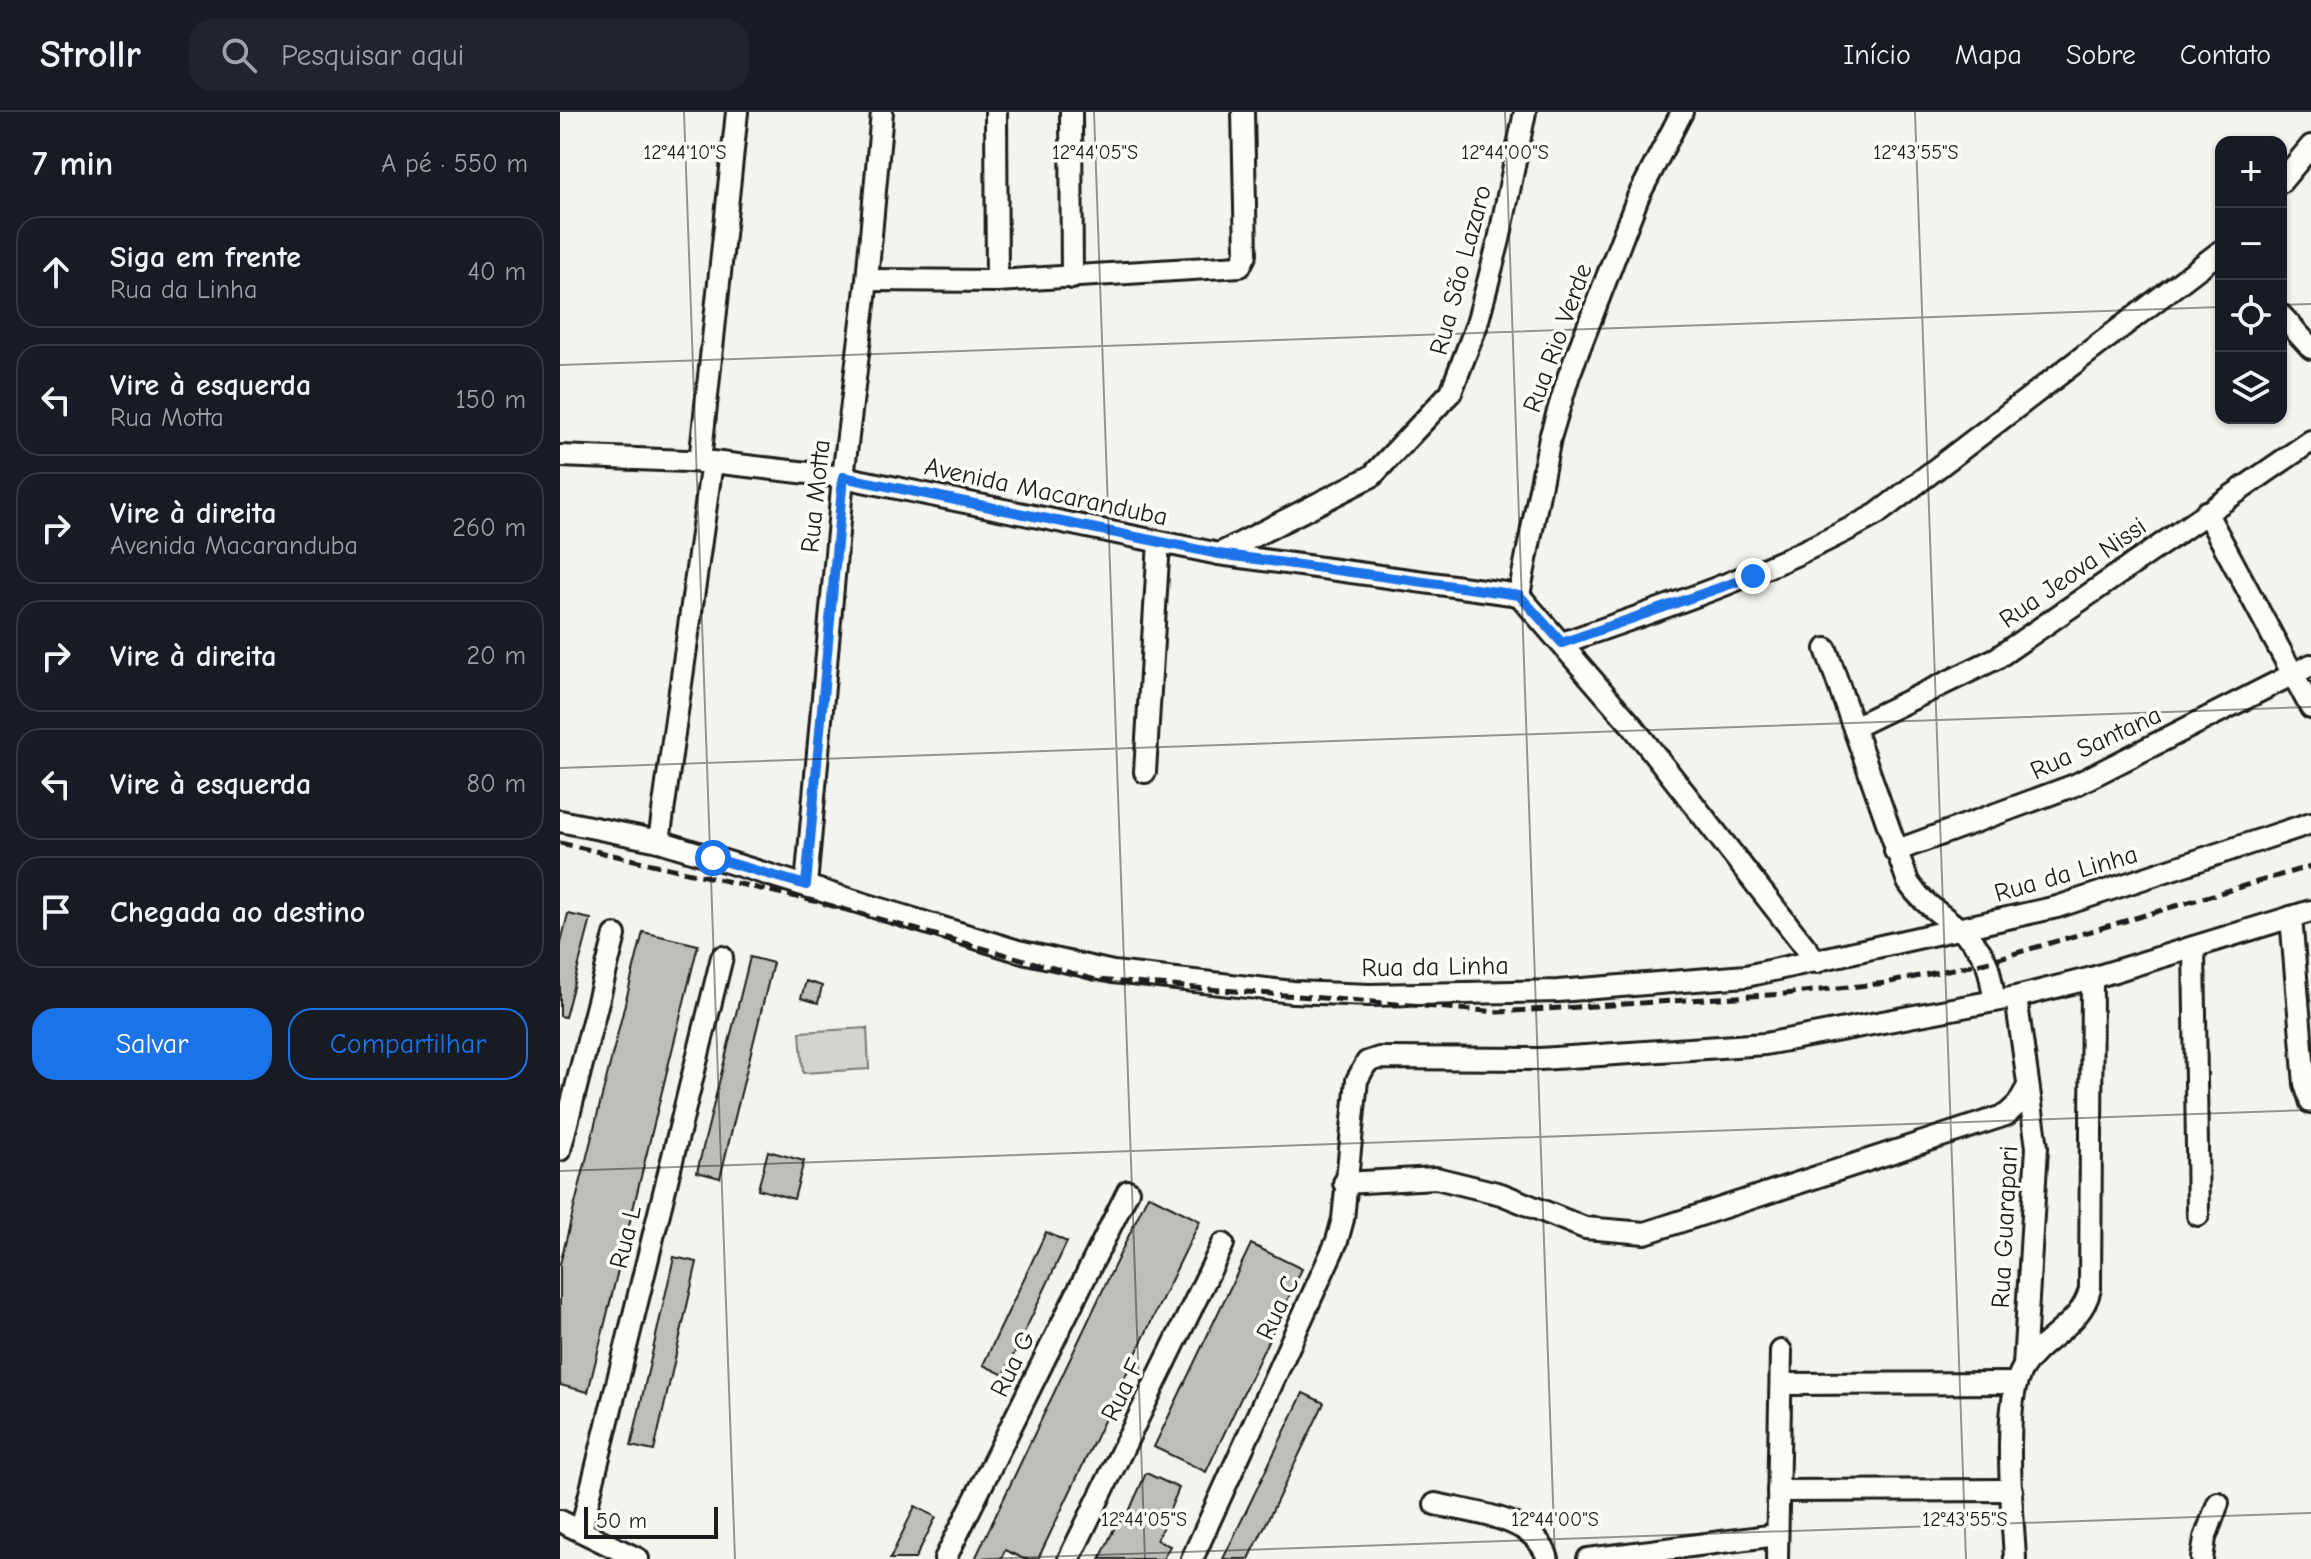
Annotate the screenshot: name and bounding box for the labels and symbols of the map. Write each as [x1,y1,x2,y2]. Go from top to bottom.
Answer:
text: 12°44'10"S [643,141,727,164]
text: 12°44'05"S [1052,141,1138,164]
text: 12°44'00"S [1461,141,1549,164]
text: 12°43'55"S [1873,141,1959,164]
street label: Rua São Lazaro [1424,182,1498,358]
street label: Rua Rio Verde [1517,259,1599,417]
street label: Rua Motta [795,438,837,554]
street label: Avenida Macaranduba [922,452,1170,532]
street label: Rua Jeova Nissi [1994,511,2152,635]
route end [1735,558,1771,594]
street label: Rua Santana [2026,700,2166,786]
street label: Rua da Linha [1991,839,2141,909]
route start [695,840,731,876]
street label: Rua da Linha [1361,951,1509,983]
street label: Rua Guarapari [1986,1145,2024,1309]
street label: Rua L [604,1202,648,1272]
street label: Rua C [1250,1271,1306,1345]
street label: Rua G [984,1326,1042,1402]
street label: Rua F [1095,1354,1151,1426]
scale bar [584,1503,718,1539]
text: 12°44'05"S [1101,1508,1187,1531]
text: 12°44'00"S [1511,1508,1599,1531]
text: 12°43'55"S [1922,1508,2008,1531]

